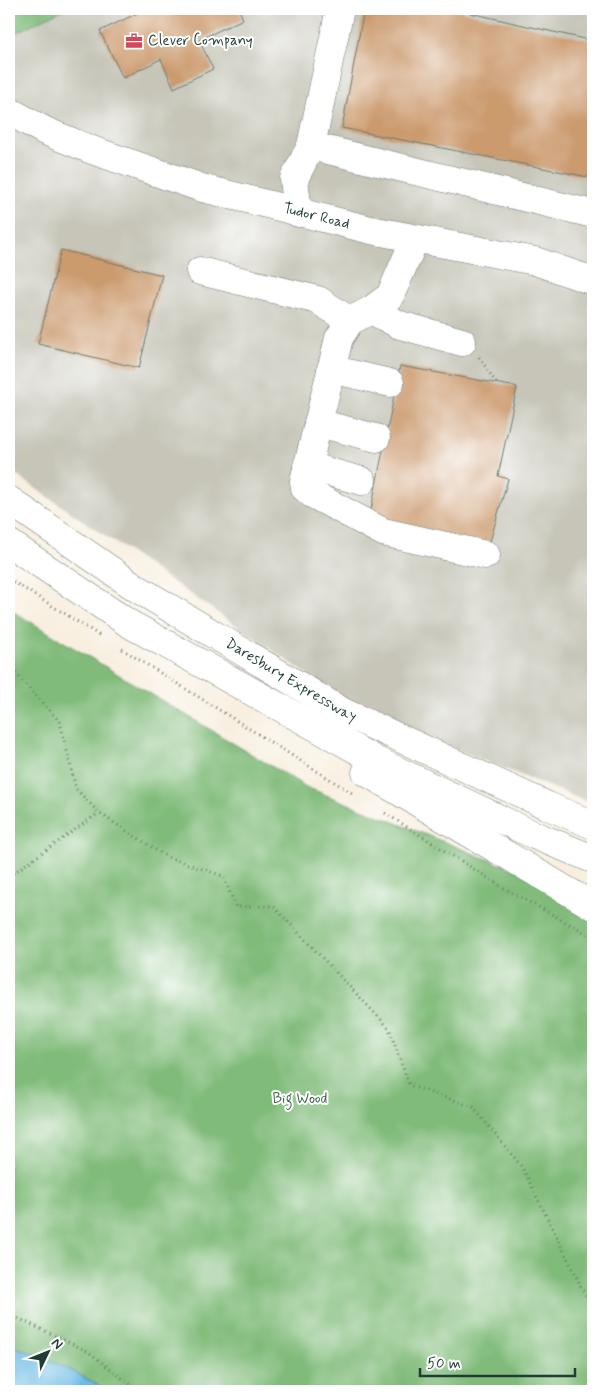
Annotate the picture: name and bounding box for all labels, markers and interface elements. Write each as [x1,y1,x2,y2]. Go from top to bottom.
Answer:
office icon: Clever Company [124,31,144,51]
place label: Clever Company [148,31,253,51]
street label: Tudor Road [281,199,352,234]
street label: Daresbury Expressway [222,634,360,727]
park label: Big Wood [273,1089,328,1110]
north arrow [22,1328,72,1378]
text: N [47,1334,67,1353]
scale bar [420,1345,574,1377]
text: 50 m [427,1354,461,1374]

